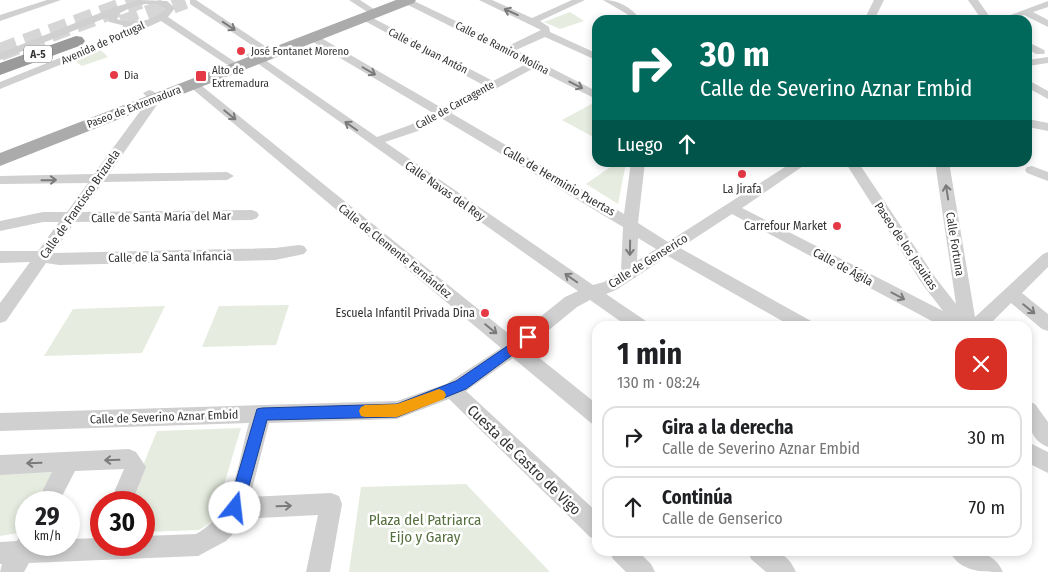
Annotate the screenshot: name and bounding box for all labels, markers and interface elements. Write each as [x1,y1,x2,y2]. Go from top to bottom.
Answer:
one-way arrow [504,7,519,16]
street label: Avenida de Portugal [59,19,147,67]
street label: Calle de Ramiro Molina [453,19,551,77]
one-way arrow [221,21,235,31]
street label: Calle de Juan Antón [386,25,470,77]
text: 30 m [700,33,770,75]
icon: right [617,35,682,100]
marker: José Fontanet Moreno [235,45,247,57]
place label: José Fontanet Moreno [251,45,349,58]
road number: A-5 [24,46,52,62]
place label: Alto de Extremadura [212,64,269,90]
one-way arrow [361,66,376,76]
marker: Dia [108,69,120,81]
place label: Dia [124,69,139,82]
marker: Alto de Extremadura [194,69,208,83]
text: Calle de Severino Aznar Embid [700,75,972,102]
street label: Calle de Carcagente [413,78,497,132]
one-way arrow [568,80,583,90]
street label: Paseo de Extremadura [85,83,183,131]
one-way arrow [223,110,236,121]
one-way arrow [345,121,359,131]
icon: ahead [673,130,701,158]
text: Luego [617,133,663,156]
street label: Calle de Herminio Puertas [500,143,618,219]
street label: Calle de Francisco Brizuela [37,147,123,261]
street label: Calle Navas del Rey [402,158,488,224]
marker: La Jirafa [736,168,748,180]
one-way arrow [40,175,56,185]
place label: La Jirafa [722,182,762,196]
one-way arrow [941,184,951,200]
street label: Paseo de los Jesuitas [872,200,940,292]
street label: Calle de Clemente Fernández [336,201,455,301]
street label: Calle de Santa María del Mar [91,209,232,225]
street label: Calle Fortuna [943,211,967,277]
place label: Carrefour Market [744,219,827,233]
marker: Carrefour Market [831,220,843,232]
street label: Calle de Genserico [606,231,690,291]
one-way arrow [625,240,635,256]
street label: Calle de Ágila [811,244,876,289]
street label: Calle de la Santa Infancia [108,249,232,265]
one-way arrow [564,273,578,283]
one-way arrow [890,292,905,301]
one-way arrow [1022,304,1035,315]
place label: Escuela Infantil Privada Dina [336,306,475,320]
marker: Escuela Infantil Privada Dina [479,307,491,319]
pin [507,316,549,358]
icon: arrive [514,323,542,351]
one-way arrow [484,324,497,335]
text: 1 min [617,336,682,372]
button: close [955,338,1007,390]
text: 130 m · 08:24 [617,373,700,392]
street label: Cuesta de Castro de Vigo [463,401,585,519]
street label: Calle de Severino Aznar Embid [90,407,238,427]
text: Gira a la derecha [662,416,794,439]
icon: right [619,423,647,451]
text: 30 m [967,426,1005,449]
text: Calle de Severino Aznar Embid [662,439,860,458]
one-way arrow [104,455,120,465]
one-way arrow [27,459,43,468]
position arrow [208,481,260,533]
text: Continúa [662,486,733,509]
speed limit sign: 30 [90,491,155,556]
icon: ahead [619,493,647,521]
text: 70 m [969,496,1005,519]
one-way arrow [276,501,292,511]
text: 29 [35,502,60,532]
text: Calle de Genserico [662,509,783,528]
park label: Plaza del Patriarca Eijo y Garay [369,511,481,546]
text: km/h [34,529,61,543]

